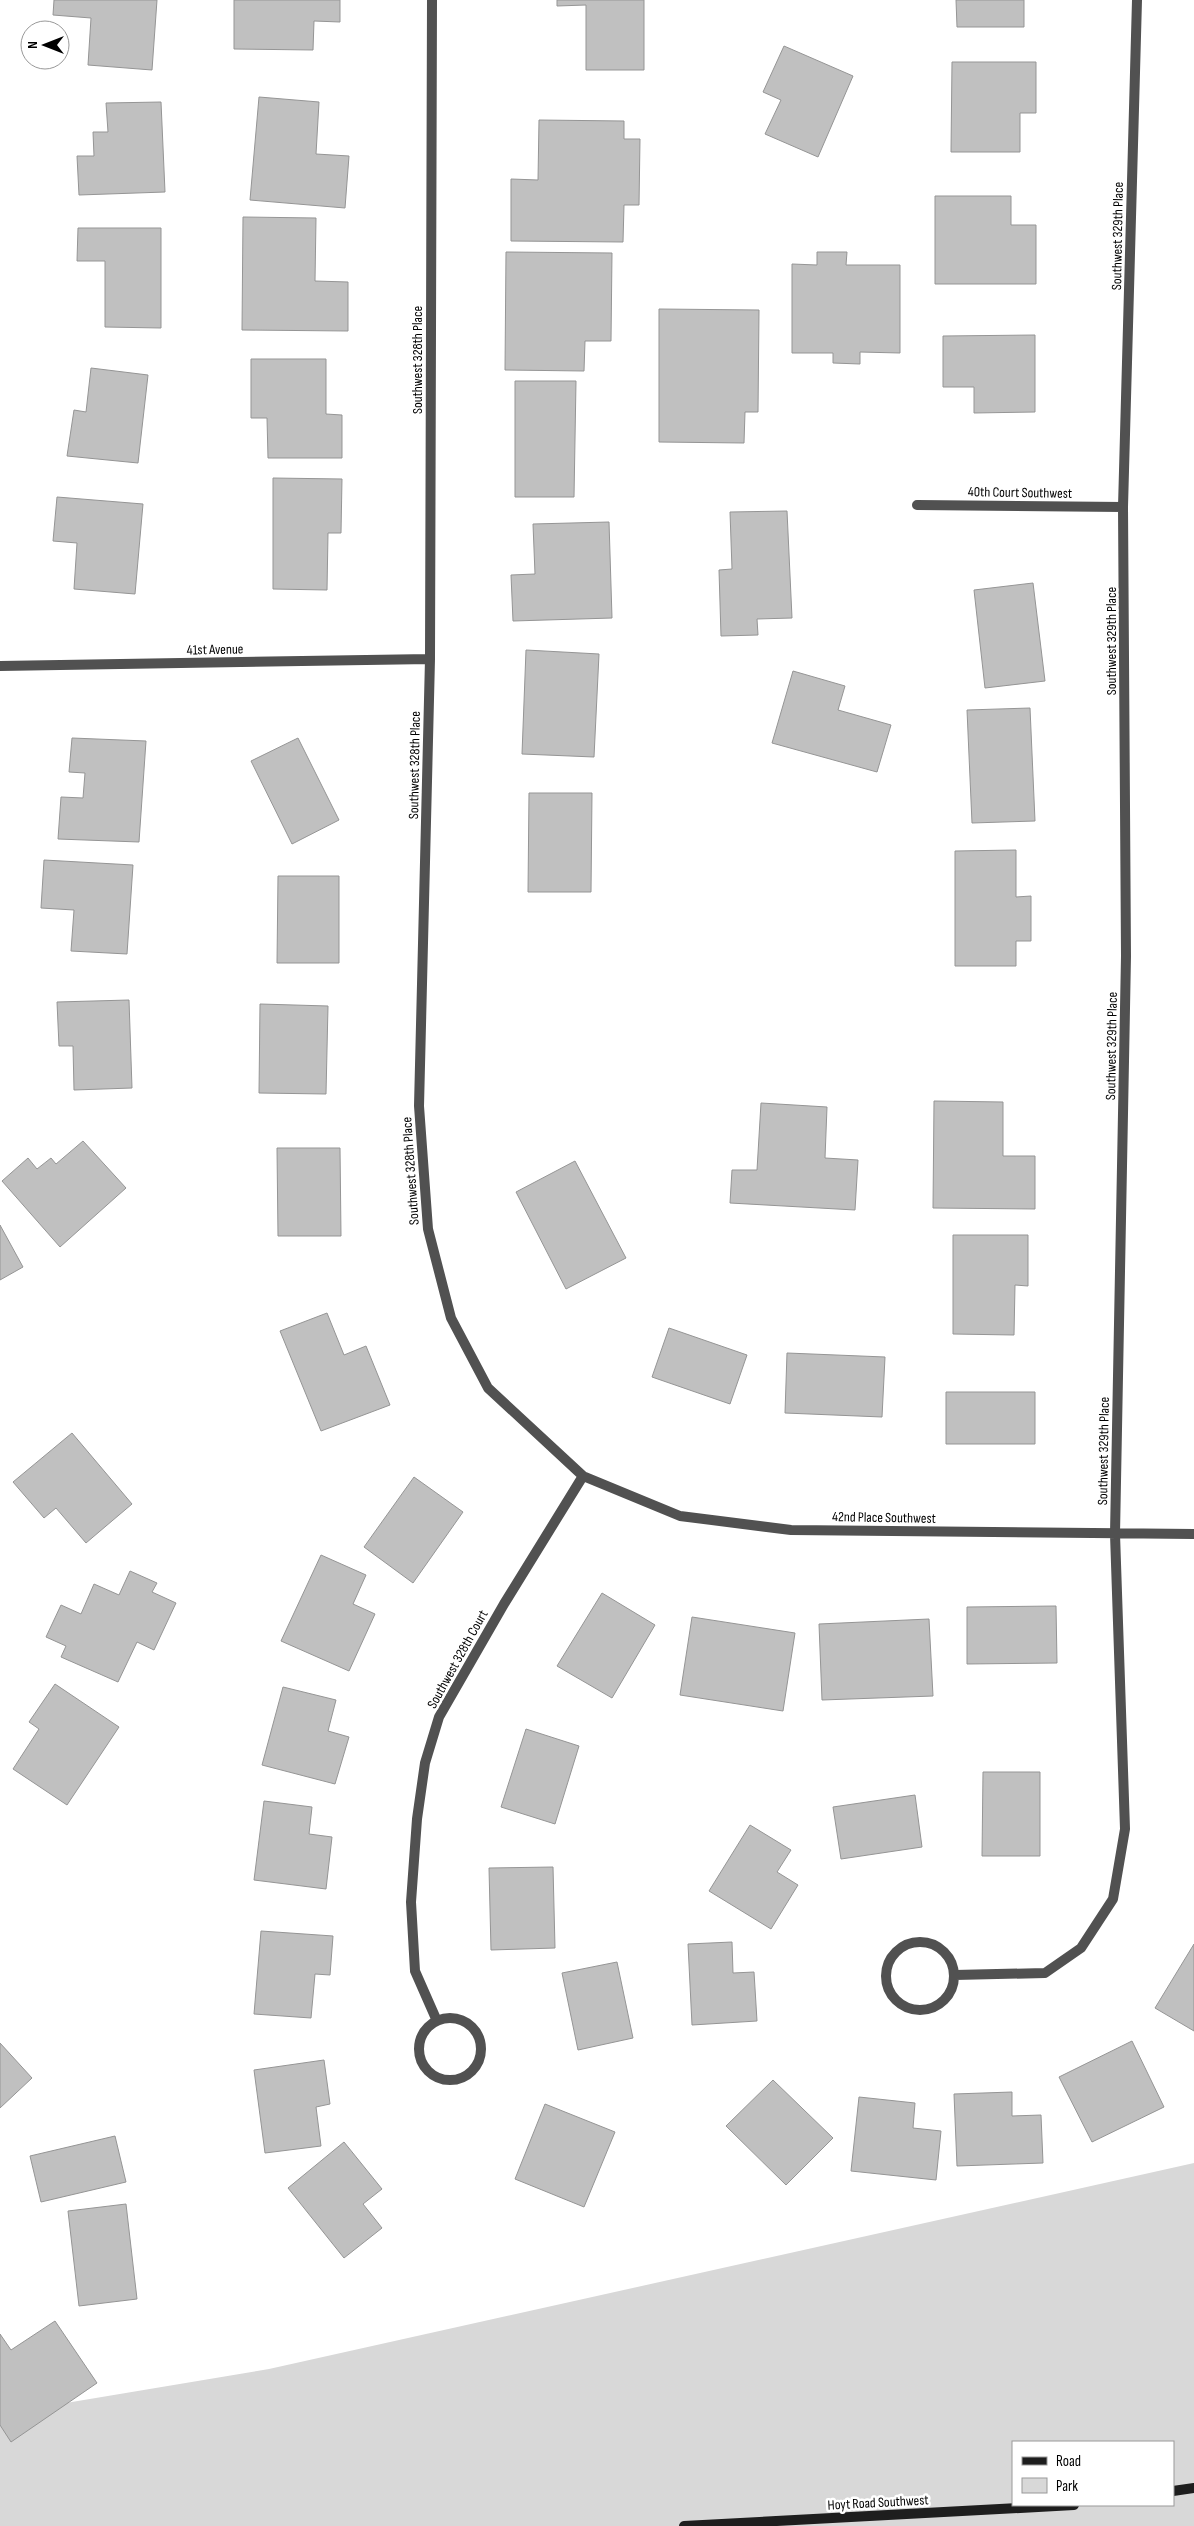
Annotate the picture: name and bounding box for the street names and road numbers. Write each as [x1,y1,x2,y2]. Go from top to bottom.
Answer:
street label: Southwest 329th Place [1108,182,1127,290]
street label: Southwest 328th Place [409,306,426,414]
street label: 40th Court Southwest [968,483,1072,502]
street label: Southwest 329th Place [1103,587,1120,695]
street label: 41st Avenue [187,641,243,658]
street label: Southwest 328th Place [405,711,424,819]
street label: Southwest 329th Place [1102,992,1121,1100]
street label: Southwest 328th Place [398,1116,423,1226]
street label: Southwest 329th Place [1094,1397,1113,1505]
street label: 42nd Place Southwest [832,1508,936,1527]
street label: Southwest 328th Court [423,1607,492,1711]
street label: Hoyt Road Southwest [827,2491,929,2514]

